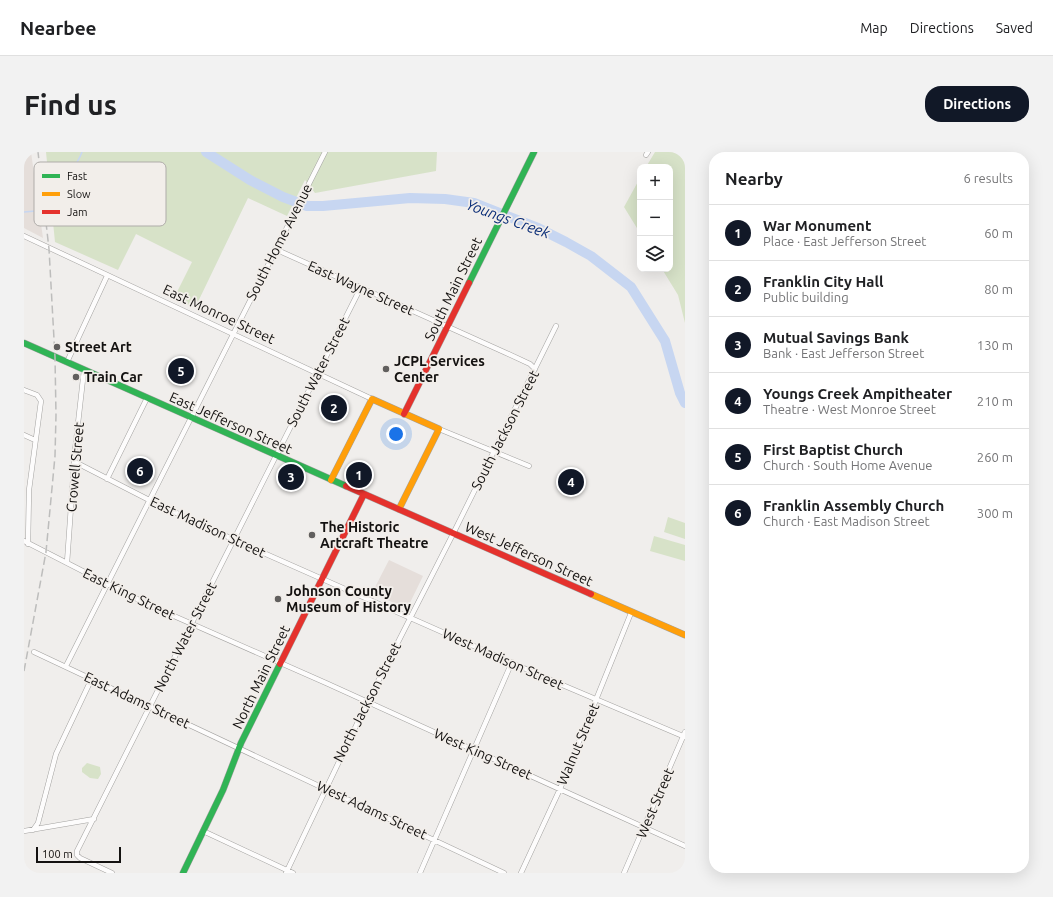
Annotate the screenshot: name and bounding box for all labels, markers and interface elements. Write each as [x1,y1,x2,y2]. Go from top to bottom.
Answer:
text: Nearbee [20,17,97,39]
text: Map [860,20,888,36]
text: Directions [910,20,974,36]
text: Saved [996,20,1033,36]
button: Directions [925,86,1029,122]
text: Find us [24,89,117,120]
legend [34,162,166,226]
map controls [637,164,673,272]
button: + [637,164,673,200]
text: Nearby [725,169,783,188]
text: Fast [67,170,88,182]
text: 6 results [963,171,1013,185]
street label: South Home Avenue [243,181,315,303]
text: Slow [67,188,91,200]
water label: Youngs Creek [464,195,553,242]
button: − [637,200,673,236]
text: Jam [67,206,88,218]
text: War Monument [763,217,871,234]
text: 1 [734,226,742,240]
text: 60 m [984,226,1013,240]
street label: South Main Street [421,234,485,343]
text: Place · East Jefferson Street [763,234,926,248]
button: layers [637,236,673,272]
street label: East Wayne Street [305,257,417,319]
text: Franklin City Hall [763,273,884,290]
street label: East Monroe Street [160,281,278,347]
text: 2 [734,282,742,296]
text: 80 m [984,282,1013,296]
text: Public building [763,290,849,304]
street label: South Water Street [283,314,353,429]
text: Mutual Savings Bank [763,329,909,346]
text: 3 [734,338,742,352]
text: 130 m [977,338,1013,352]
place label: Street Art [65,339,132,355]
marker: Street Art [52,342,62,352]
text: Bank · East Jefferson Street [763,346,924,360]
place label: JCPL Services Center [394,353,485,385]
pin: 5 [168,356,194,386]
marker: JCPL Services Center [381,364,391,374]
street label: South Jackson Street [468,367,542,493]
place label: Train Car [84,369,143,385]
marker: Train Car [71,372,81,382]
text: Youngs Creek Ampitheater [763,385,952,402]
street label: East Jefferson Street [167,389,295,457]
pin: 2 [321,393,347,423]
text: 4 [734,394,742,408]
text: 210 m [977,394,1013,408]
text: Theatre · West Monroe Street [763,402,936,416]
street label: Crowell Street [63,421,87,513]
your location [386,424,406,444]
text: First Baptist Church [763,441,903,458]
text: 5 [734,450,742,464]
text: 260 m [977,450,1013,464]
pin: 6 [127,456,153,486]
text: Church · South Home Avenue [763,458,933,472]
pin: 1 [346,460,372,490]
pin: 3 [278,462,304,492]
pin: 4 [558,467,584,497]
street label: East Madison Street [148,493,269,561]
text: Franklin Assembly Church [763,497,944,514]
text: 6 [734,506,742,520]
text: 300 m [977,506,1013,520]
text: Church · East Madison Street [763,514,930,528]
place label: The Historic Artcraft Theatre [320,519,429,551]
street label: West Jefferson Street [463,519,596,590]
marker: The Historic Artcraft Theatre [307,530,317,540]
street label: East King Street [80,565,178,623]
street label: North Water Street [150,579,220,694]
place label: Johnson County Museum of History [286,583,411,615]
marker: Johnson County Museum of History [273,594,283,604]
street label: North Main Street [229,622,293,731]
street label: West Madison Street [440,625,566,693]
street label: North Jackson Street [330,639,404,765]
street label: East Adams Street [82,669,193,732]
street label: Walnut Street [554,700,603,787]
street label: West King Street [431,725,535,783]
street label: West Street [633,765,677,840]
street label: West Adams Street [314,777,430,843]
scale bar [36,845,121,864]
text: 100 m [42,848,73,860]

